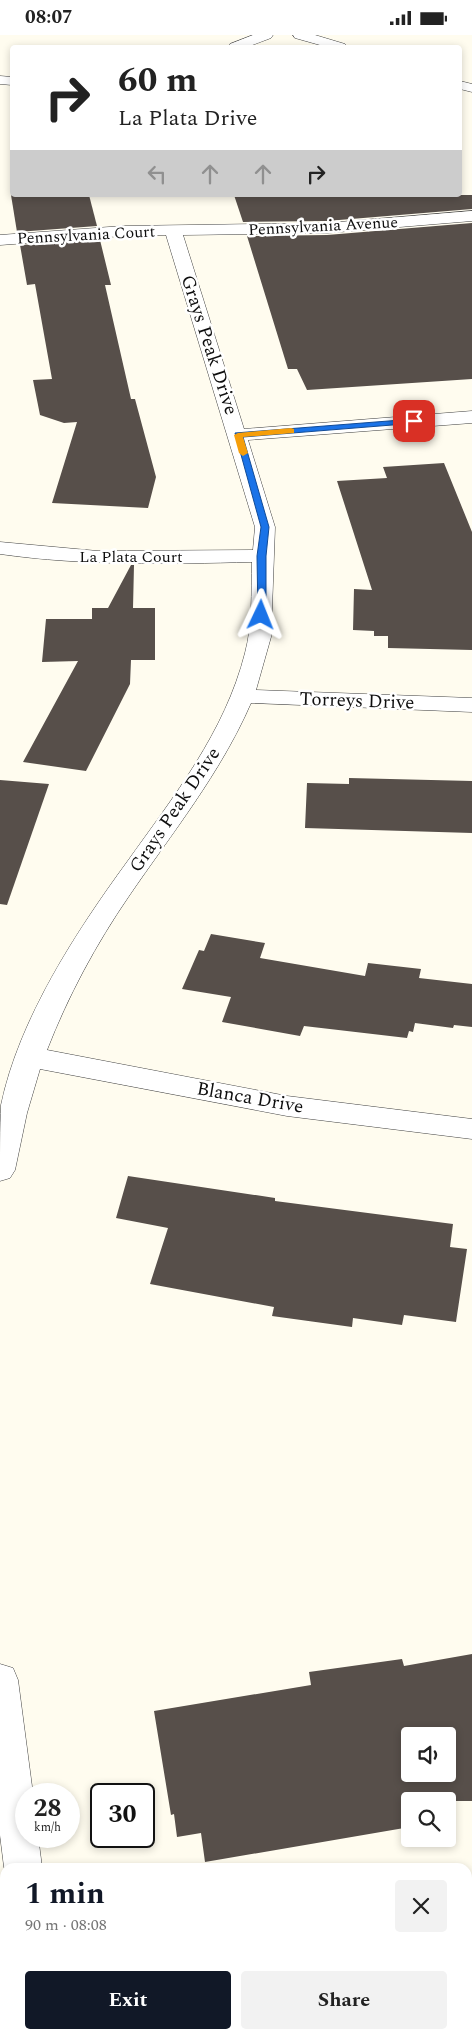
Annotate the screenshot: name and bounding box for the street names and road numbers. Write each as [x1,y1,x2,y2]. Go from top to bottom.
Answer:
street label: Pennsylvania Avenue [248,210,398,242]
street label: Pennsylvania Court [16,219,156,251]
street label: Grays Peak Drive [173,271,245,419]
street label: La Plata Court [79,545,183,569]
street label: Torreys Drive [299,685,415,717]
street label: Grays Peak Drive [122,741,228,879]
street label: Blanca Drive [194,1074,306,1122]

